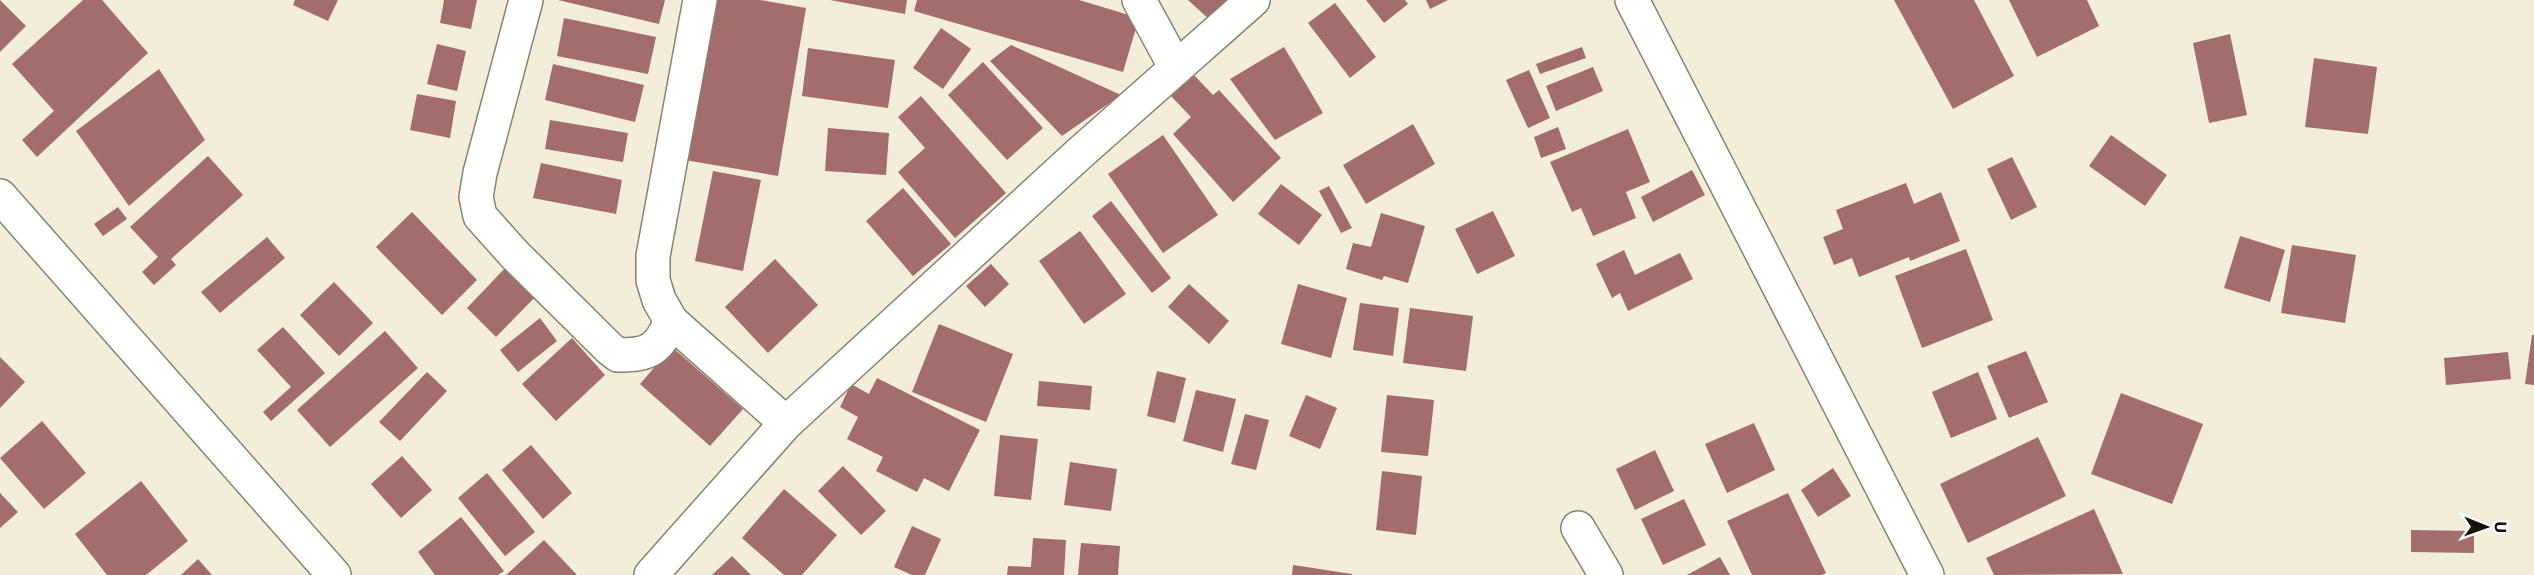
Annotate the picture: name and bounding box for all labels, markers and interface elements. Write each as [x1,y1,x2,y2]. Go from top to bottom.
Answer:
north arrow [2456,497,2516,557]
text: U [2492,521,2511,533]

